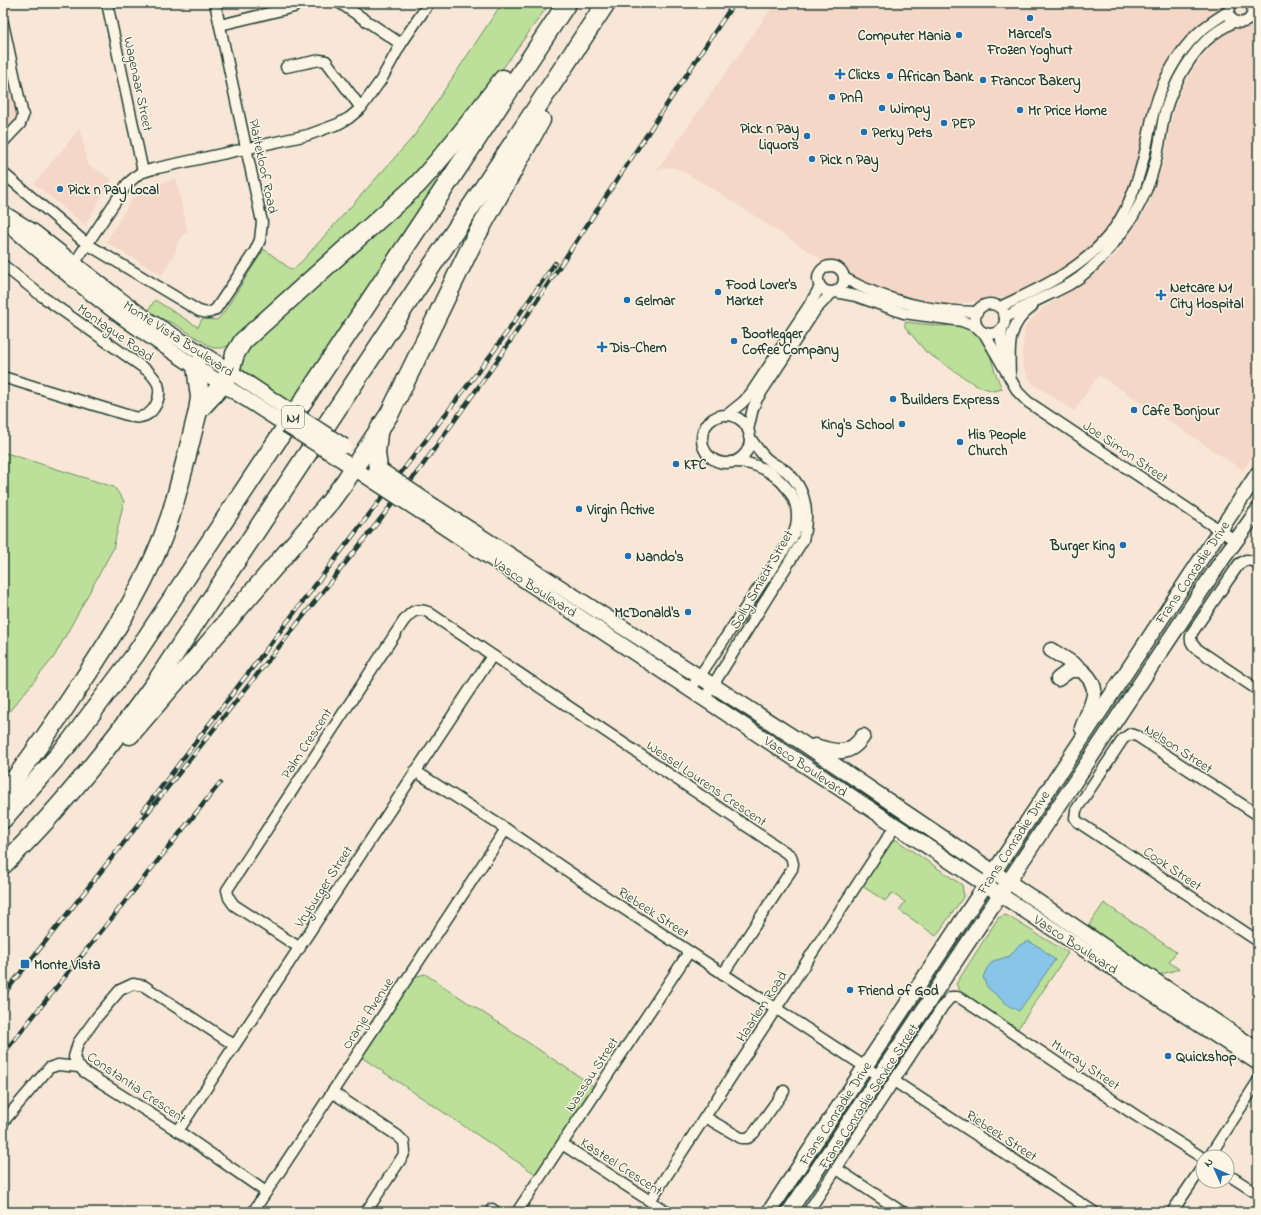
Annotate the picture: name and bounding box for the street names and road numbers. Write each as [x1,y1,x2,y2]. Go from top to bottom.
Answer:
street label: Wagenaar Street [116,35,158,134]
street label: Plattekloof Road [242,117,283,216]
street label: Monte Vista Boulevard [119,296,238,383]
street label: Montague Road [72,299,158,368]
road number: N1 [282,406,304,428]
street label: Joe Simon Street [1078,416,1172,489]
street label: Frans Conradie Drive [1150,516,1236,630]
street label: Solly Smiedt Street [725,526,800,634]
street label: Vasco Boulevard [487,553,581,623]
street label: Palm Crescent [276,704,338,784]
street label: Nelson Street [1140,719,1217,780]
street label: Vasco Boulevard [758,731,851,803]
street label: Wessel Lourens Crescent [642,736,771,833]
street label: Frans Conradie Drive [972,786,1056,900]
street label: Vryburger Street [289,841,360,933]
street label: Cook Street [1139,842,1206,897]
street label: Riebeek Street [613,882,693,944]
street label: Vasco Boulevard [1028,910,1122,980]
street label: Haarlem Road [731,967,793,1047]
street label: Oranje Avenue [337,973,400,1054]
street label: Frans Conradie Service Street [814,1020,925,1175]
street label: Nassau Street [560,1033,625,1116]
street label: Murray Street [1046,1034,1124,1097]
street label: Constantia Crescent [82,1047,190,1130]
street label: Frans Conradie Drive [794,1057,878,1171]
street label: Riebeek Street [961,1105,1041,1167]
street label: Kasteel Crescent [576,1133,667,1202]

